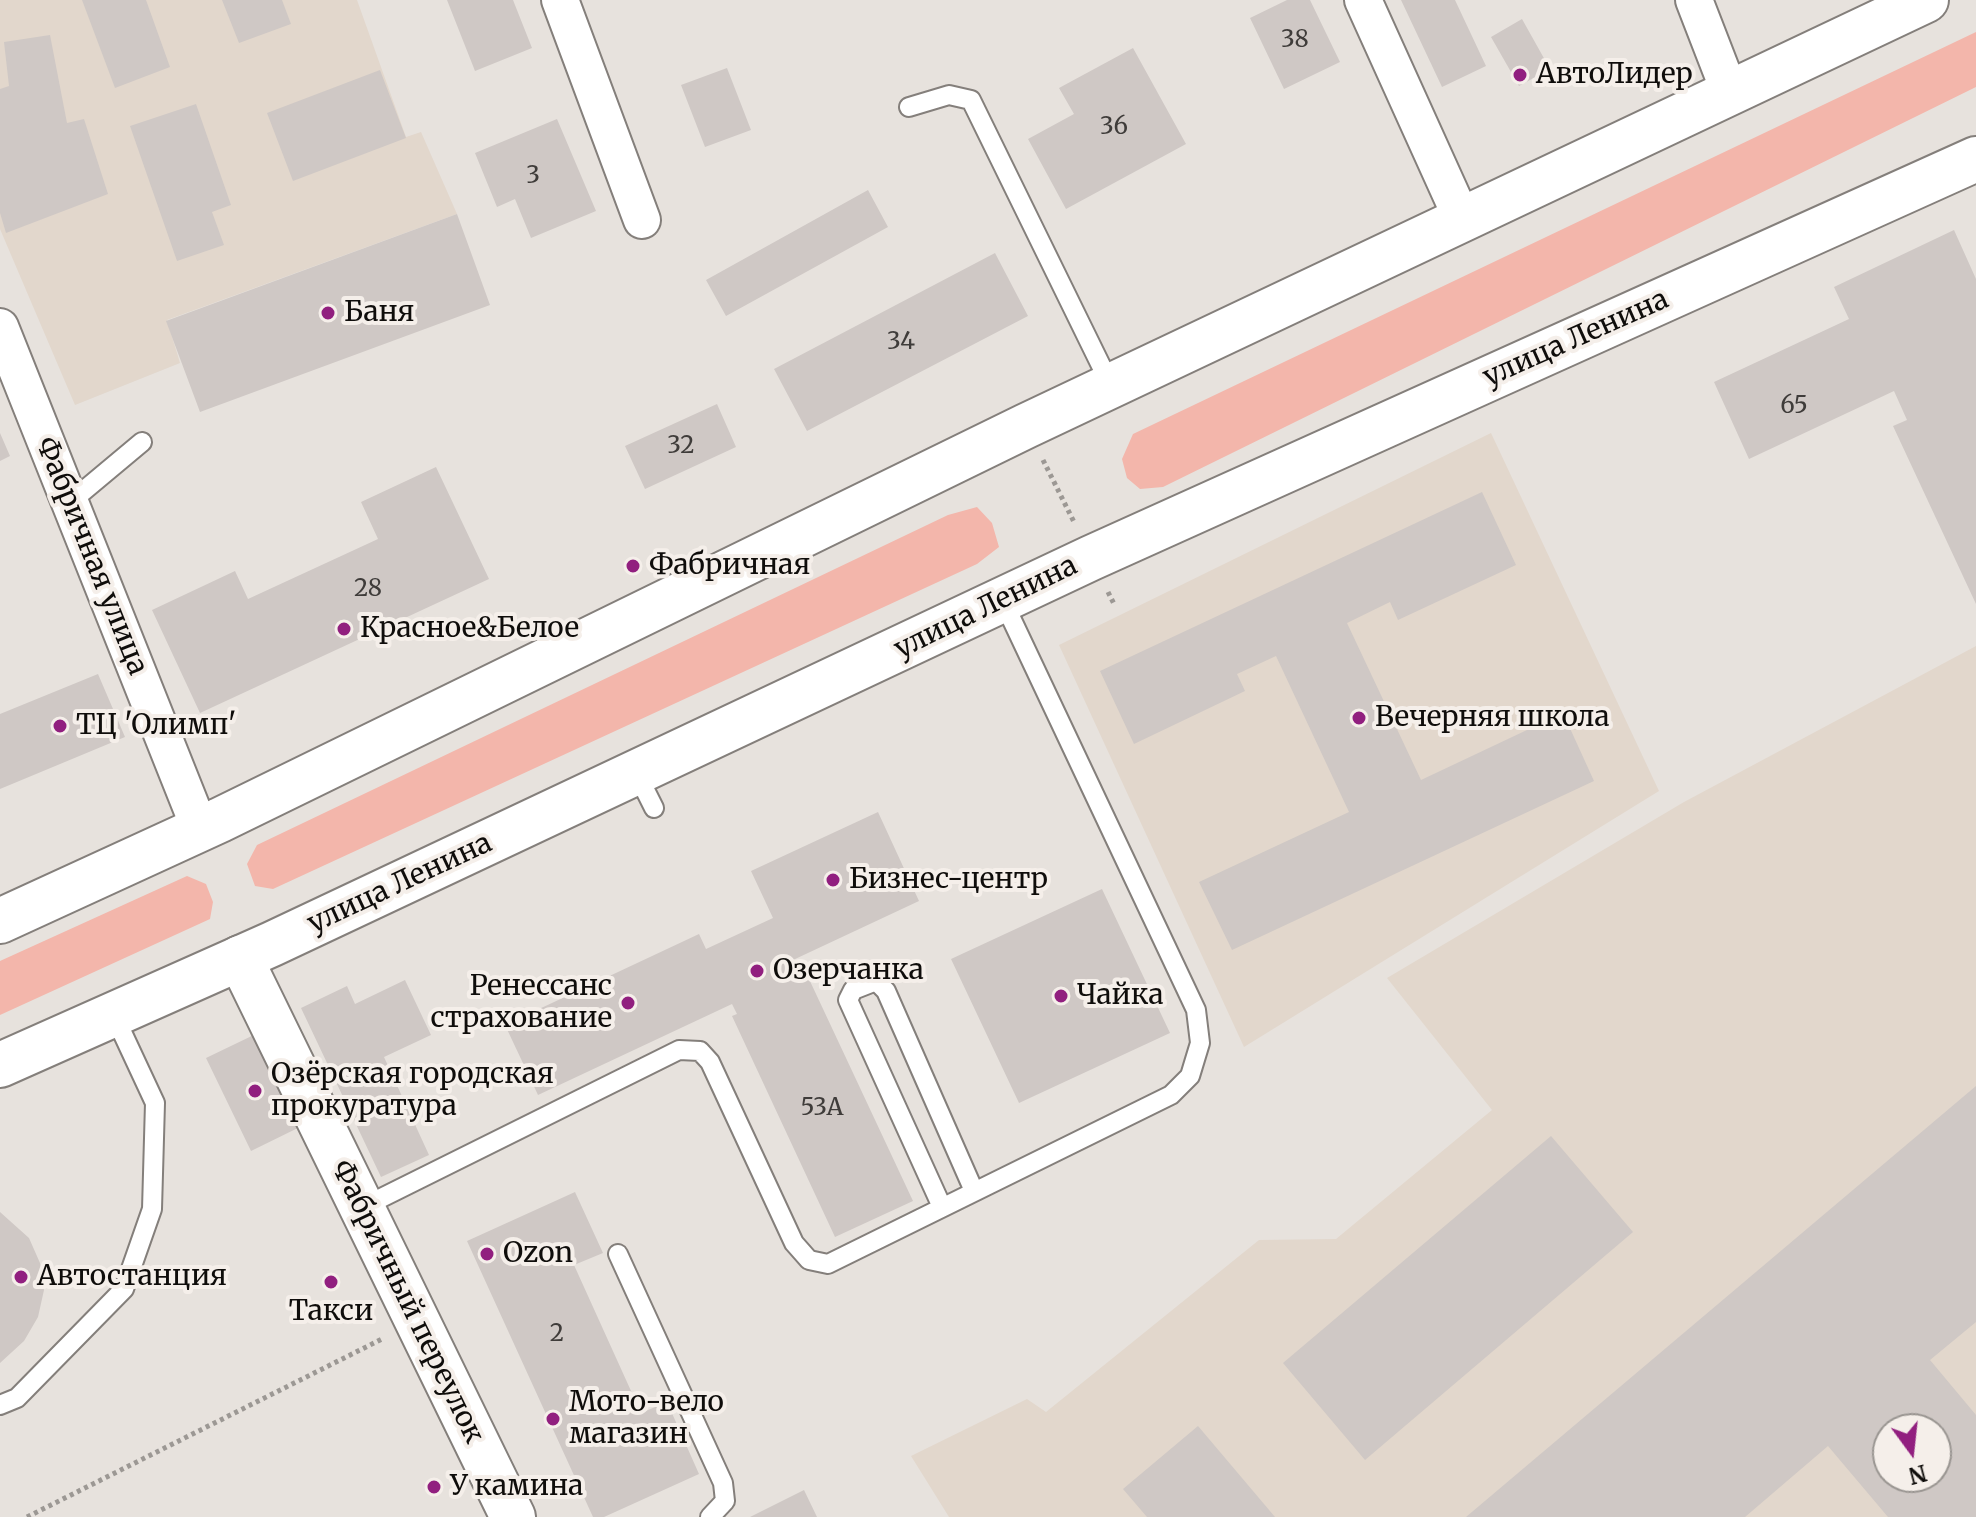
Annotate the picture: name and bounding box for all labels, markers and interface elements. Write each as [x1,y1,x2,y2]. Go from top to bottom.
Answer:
house number: 38 [1281,26,1309,54]
place label: АвтоЛидер [1536,58,1693,92]
marker: АвтоЛидер [1511,66,1529,84]
house number: 36 [1100,113,1128,141]
house number: 3 [526,162,540,190]
street label: улица Ленина [1478,283,1674,395]
place label: Баня [344,296,414,330]
marker: Баня [319,304,337,322]
house number: 34 [887,328,915,356]
house number: 65 [1780,392,1808,420]
street label: Фабричная улица [28,432,154,680]
house number: 32 [667,432,695,460]
place label: Фабричная [649,549,810,583]
street label: улица Ленина [889,549,1083,667]
marker: Фабричная [624,557,642,575]
house number: 28 [354,575,382,603]
place label: Красное&Белое [360,612,579,646]
marker: Красное&Белое [335,620,353,638]
place label: Вечерняя школа [1375,701,1609,735]
place label: ТЦ 'Олимп' [76,709,236,743]
marker: Вечерняя школа [1350,709,1368,727]
marker: ТЦ 'Олимп' [51,717,69,735]
street label: улица Ленина [303,827,497,941]
place label: Бизнес-центр [849,863,1048,897]
marker: Бизнес-центр [824,871,842,889]
place label: Озерчанка [773,954,924,988]
marker: Озерчанка [748,962,766,980]
place label: Ренессанс страхование [430,970,612,1036]
place label: Чайка [1077,979,1164,1013]
marker: Чайка [1052,987,1070,1005]
marker: Ренессанс страхование [619,994,637,1012]
place label: Озёрская городская прокуратура [271,1058,554,1124]
marker: Озёрская городская прокуратура [246,1082,264,1100]
house number: 53А [800,1094,844,1122]
street label: Фабричный переулок [324,1155,490,1449]
place label: Ozon [503,1237,573,1271]
marker: Ozon [478,1245,496,1263]
place label: Автостанция [37,1260,227,1294]
marker: Автостанция [12,1268,30,1286]
marker: Такси [322,1273,340,1291]
place label: Такси [289,1295,373,1329]
house number: 2 [550,1320,564,1348]
place label: Мото-вело магазин [569,1386,724,1452]
marker: Мото-вело магазин [544,1410,562,1428]
north arrow [1872,1413,1952,1493]
text: N [1906,1458,1930,1490]
place label: У камина [450,1470,583,1504]
marker: У камина [425,1478,443,1496]

